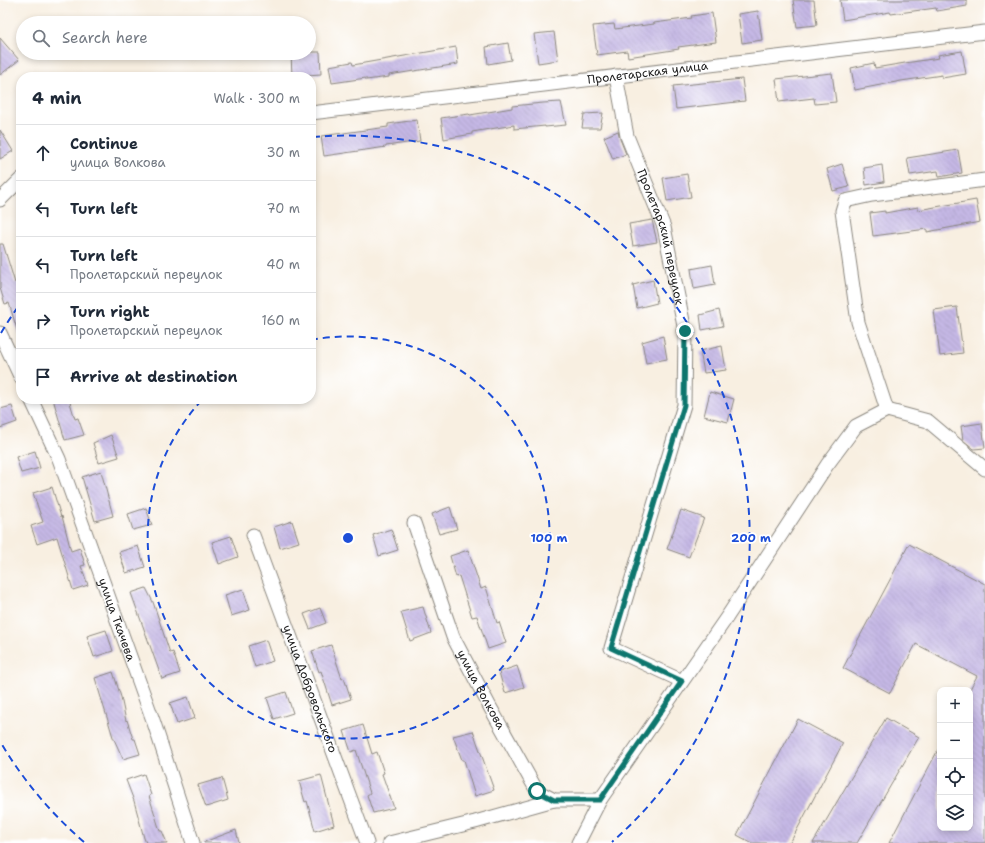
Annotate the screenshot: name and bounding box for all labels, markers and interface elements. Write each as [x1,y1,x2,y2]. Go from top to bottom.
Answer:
search box [16,16,316,60]
icon: search [30,27,52,49]
text: Search here [62,28,148,48]
street label: Пролетарская улица [586,57,709,88]
text: 4 min [32,87,82,109]
text: Walk · 300 m [213,90,300,107]
text: Continue [70,134,138,154]
icon: ahead [32,142,54,164]
text: 30 m [266,144,300,161]
text: улица Волкова [70,154,166,171]
street label: Пролетарский переулок [633,167,688,307]
icon: left [32,198,54,220]
text: Turn left [70,199,138,219]
text: 70 m [266,200,300,217]
text: Turn left [70,246,138,266]
icon: left [32,254,54,276]
text: 40 m [266,256,300,273]
text: Пролетарский переулок [70,266,222,283]
text: Turn right [70,302,150,322]
icon: right [32,310,54,332]
text: 160 m [262,312,300,329]
text: Пролетарский переулок [70,322,222,339]
route end [676,322,694,340]
icon: arrive [32,366,54,388]
text: Arrive at destination [70,367,238,387]
text: 100 m [531,530,568,546]
text: 200 m [731,530,771,546]
centre of rings [341,531,355,545]
street label: улица Ткачева [95,576,139,664]
street label: улица Добровольского [279,623,341,755]
street label: улица Волкова [453,647,509,733]
map controls [937,687,973,831]
button: + [937,687,973,723]
button: − [937,723,973,759]
button: locate [937,759,973,795]
route start [528,782,546,800]
button: layers [937,795,973,831]

